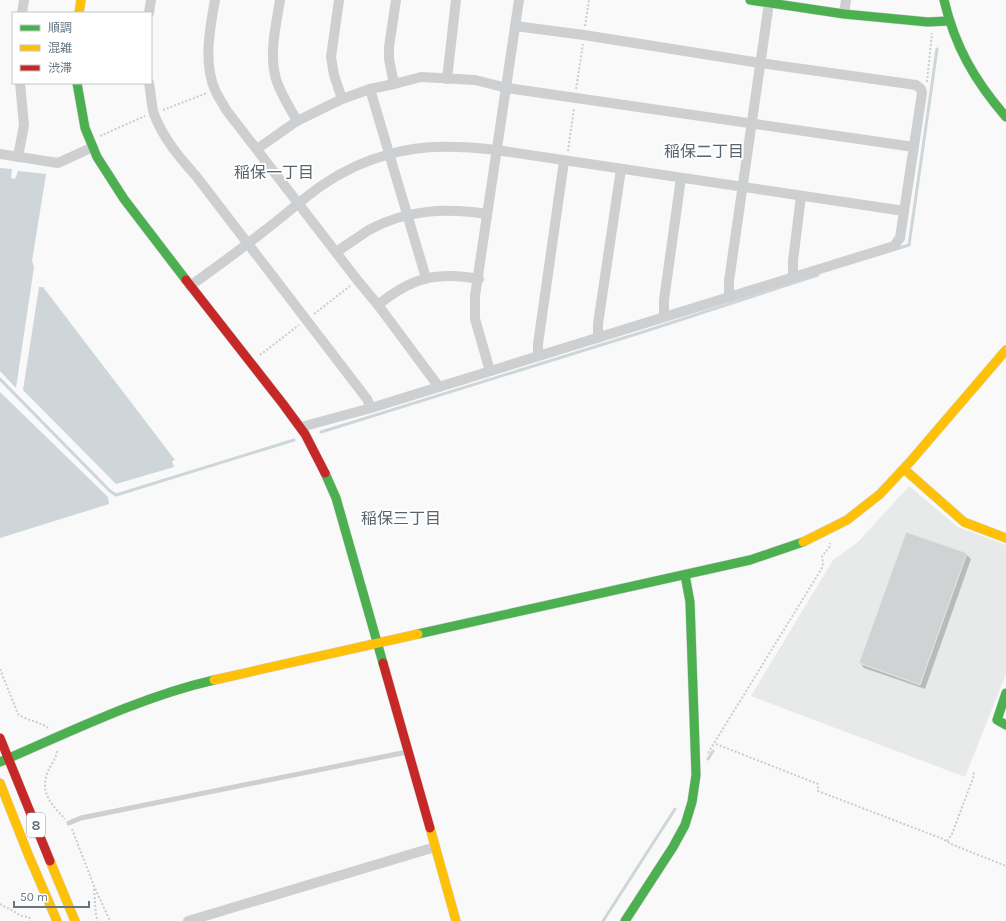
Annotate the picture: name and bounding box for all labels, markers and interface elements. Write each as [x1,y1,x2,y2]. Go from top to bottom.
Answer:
legend [12,12,152,84]
text: 順調 [48,21,72,35]
text: 混雑 [48,41,72,55]
text: 渋滞 [48,61,72,75]
district label: 稲保二丁目 [664,142,744,161]
district label: 稲保一丁目 [234,163,314,182]
district label: 稲保三丁目 [361,509,441,528]
road number: 8 [27,813,45,837]
scale bar [14,883,89,909]
text: 50 m [20,890,48,904]

